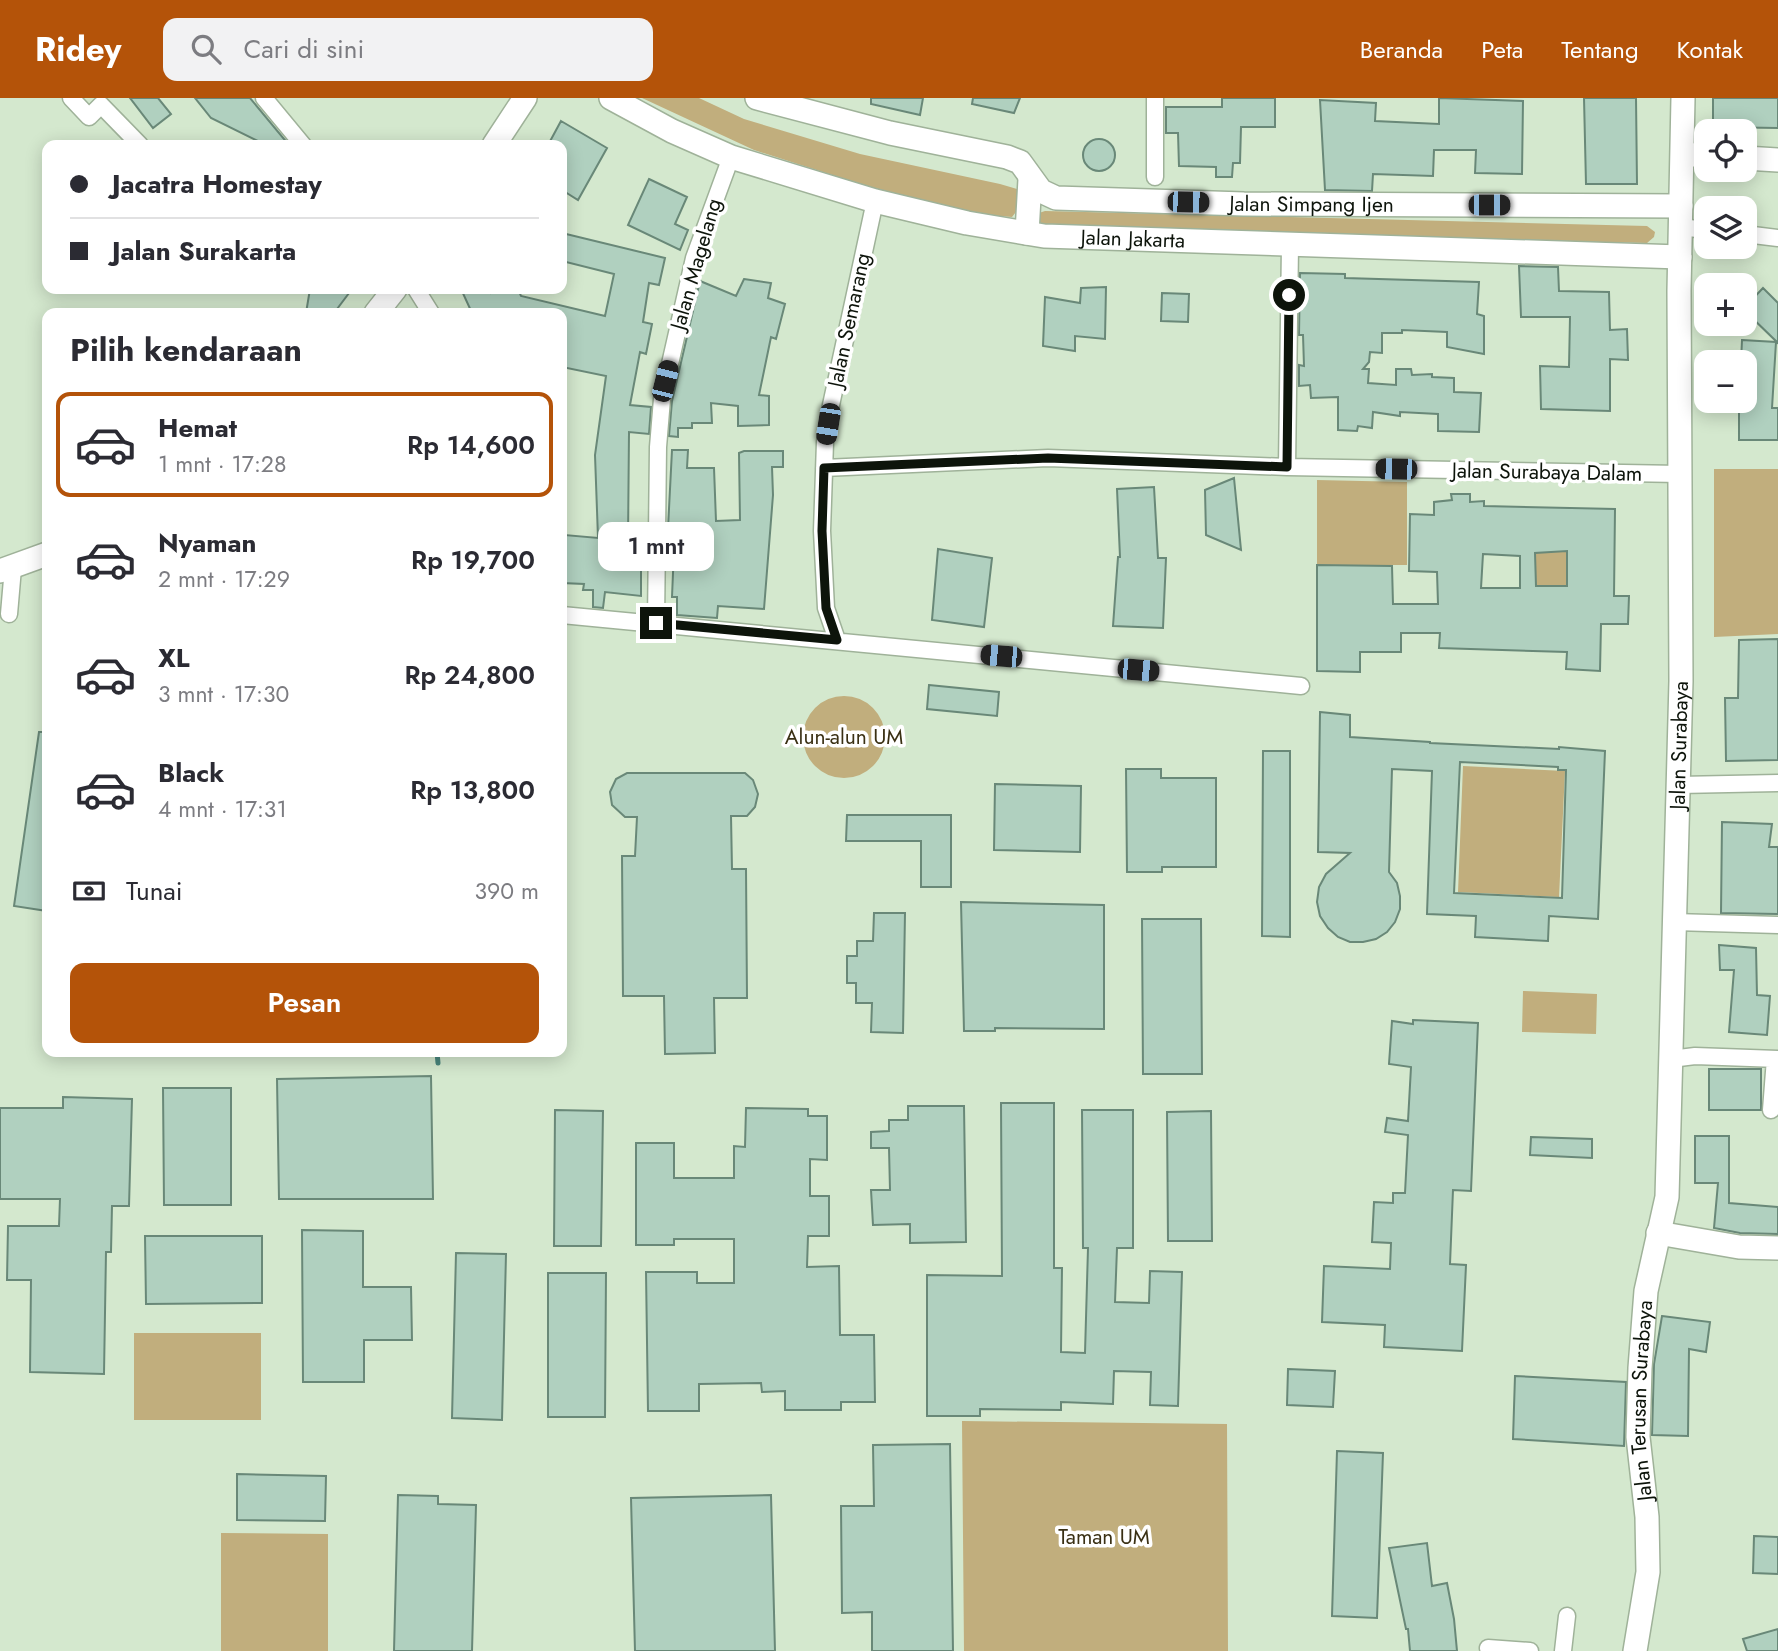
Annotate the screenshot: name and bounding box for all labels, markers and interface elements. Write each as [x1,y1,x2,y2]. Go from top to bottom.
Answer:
search box [163,18,653,81]
text: Ridey [35,26,121,73]
icon: search [187,30,225,68]
text: Cari di sini [243,30,364,68]
text: Beranda [1360,32,1443,67]
text: Peta [1481,32,1523,67]
text: Tentang [1561,32,1639,67]
text: Kontak [1677,32,1743,67]
map controls [1694,119,1757,413]
button: locate [1694,119,1757,182]
text: Jacatra Homestay [112,165,322,203]
street label: Jalan Simpang Ijen [1226,188,1394,220]
car [1167,191,1210,213]
street label: Jalan Magelang [662,195,729,336]
car [1469,195,1511,216]
button: layers [1694,196,1757,259]
street label: Jalan Jakarta [1077,222,1185,256]
text: Jalan Surakarta [112,232,296,270]
street label: Jalan Semarang [820,250,878,393]
button: + [1694,273,1757,336]
route start [1273,279,1305,311]
text: Pilih kendaraan [70,327,302,373]
button: − [1694,350,1757,413]
car [650,358,681,404]
car [815,402,842,446]
text: Hemat [158,409,237,447]
icon: car [74,413,137,476]
text: Rp 14,600 [407,426,535,464]
text: 1 mnt · 17:28 [158,447,286,481]
street label: Jalan Surabaya Dalam [1448,455,1643,489]
car [1375,458,1418,480]
callout: 1 mnt [598,522,714,570]
text: Nyaman [158,524,257,562]
icon: car [74,528,137,591]
text: 1 mnt [628,529,684,563]
text: Rp 19,700 [411,541,535,579]
text: 2 mnt · 17:29 [158,562,290,596]
route end [640,607,672,639]
text: XL [158,639,190,677]
icon: car [74,643,137,706]
car [980,644,1023,668]
text: Rp 24,800 [404,656,535,694]
car [1117,658,1160,682]
text: 3 mnt · 17:30 [158,677,289,711]
street label: Jalan Surabaya [1662,681,1696,813]
park label: Alun-alun UM [785,722,903,752]
text: Black [158,754,224,792]
icon: car [74,758,137,821]
text: Rp 13,800 [410,771,535,809]
text: 4 mnt · 17:31 [158,792,287,826]
icon: cash [70,872,108,910]
text: Tunai [126,872,183,910]
text: 390 m [475,874,539,908]
button: Pesan [70,963,539,1043]
street label: Jalan Terusan Surabaya [1623,1299,1660,1505]
park label: Taman UM [1058,1522,1150,1552]

